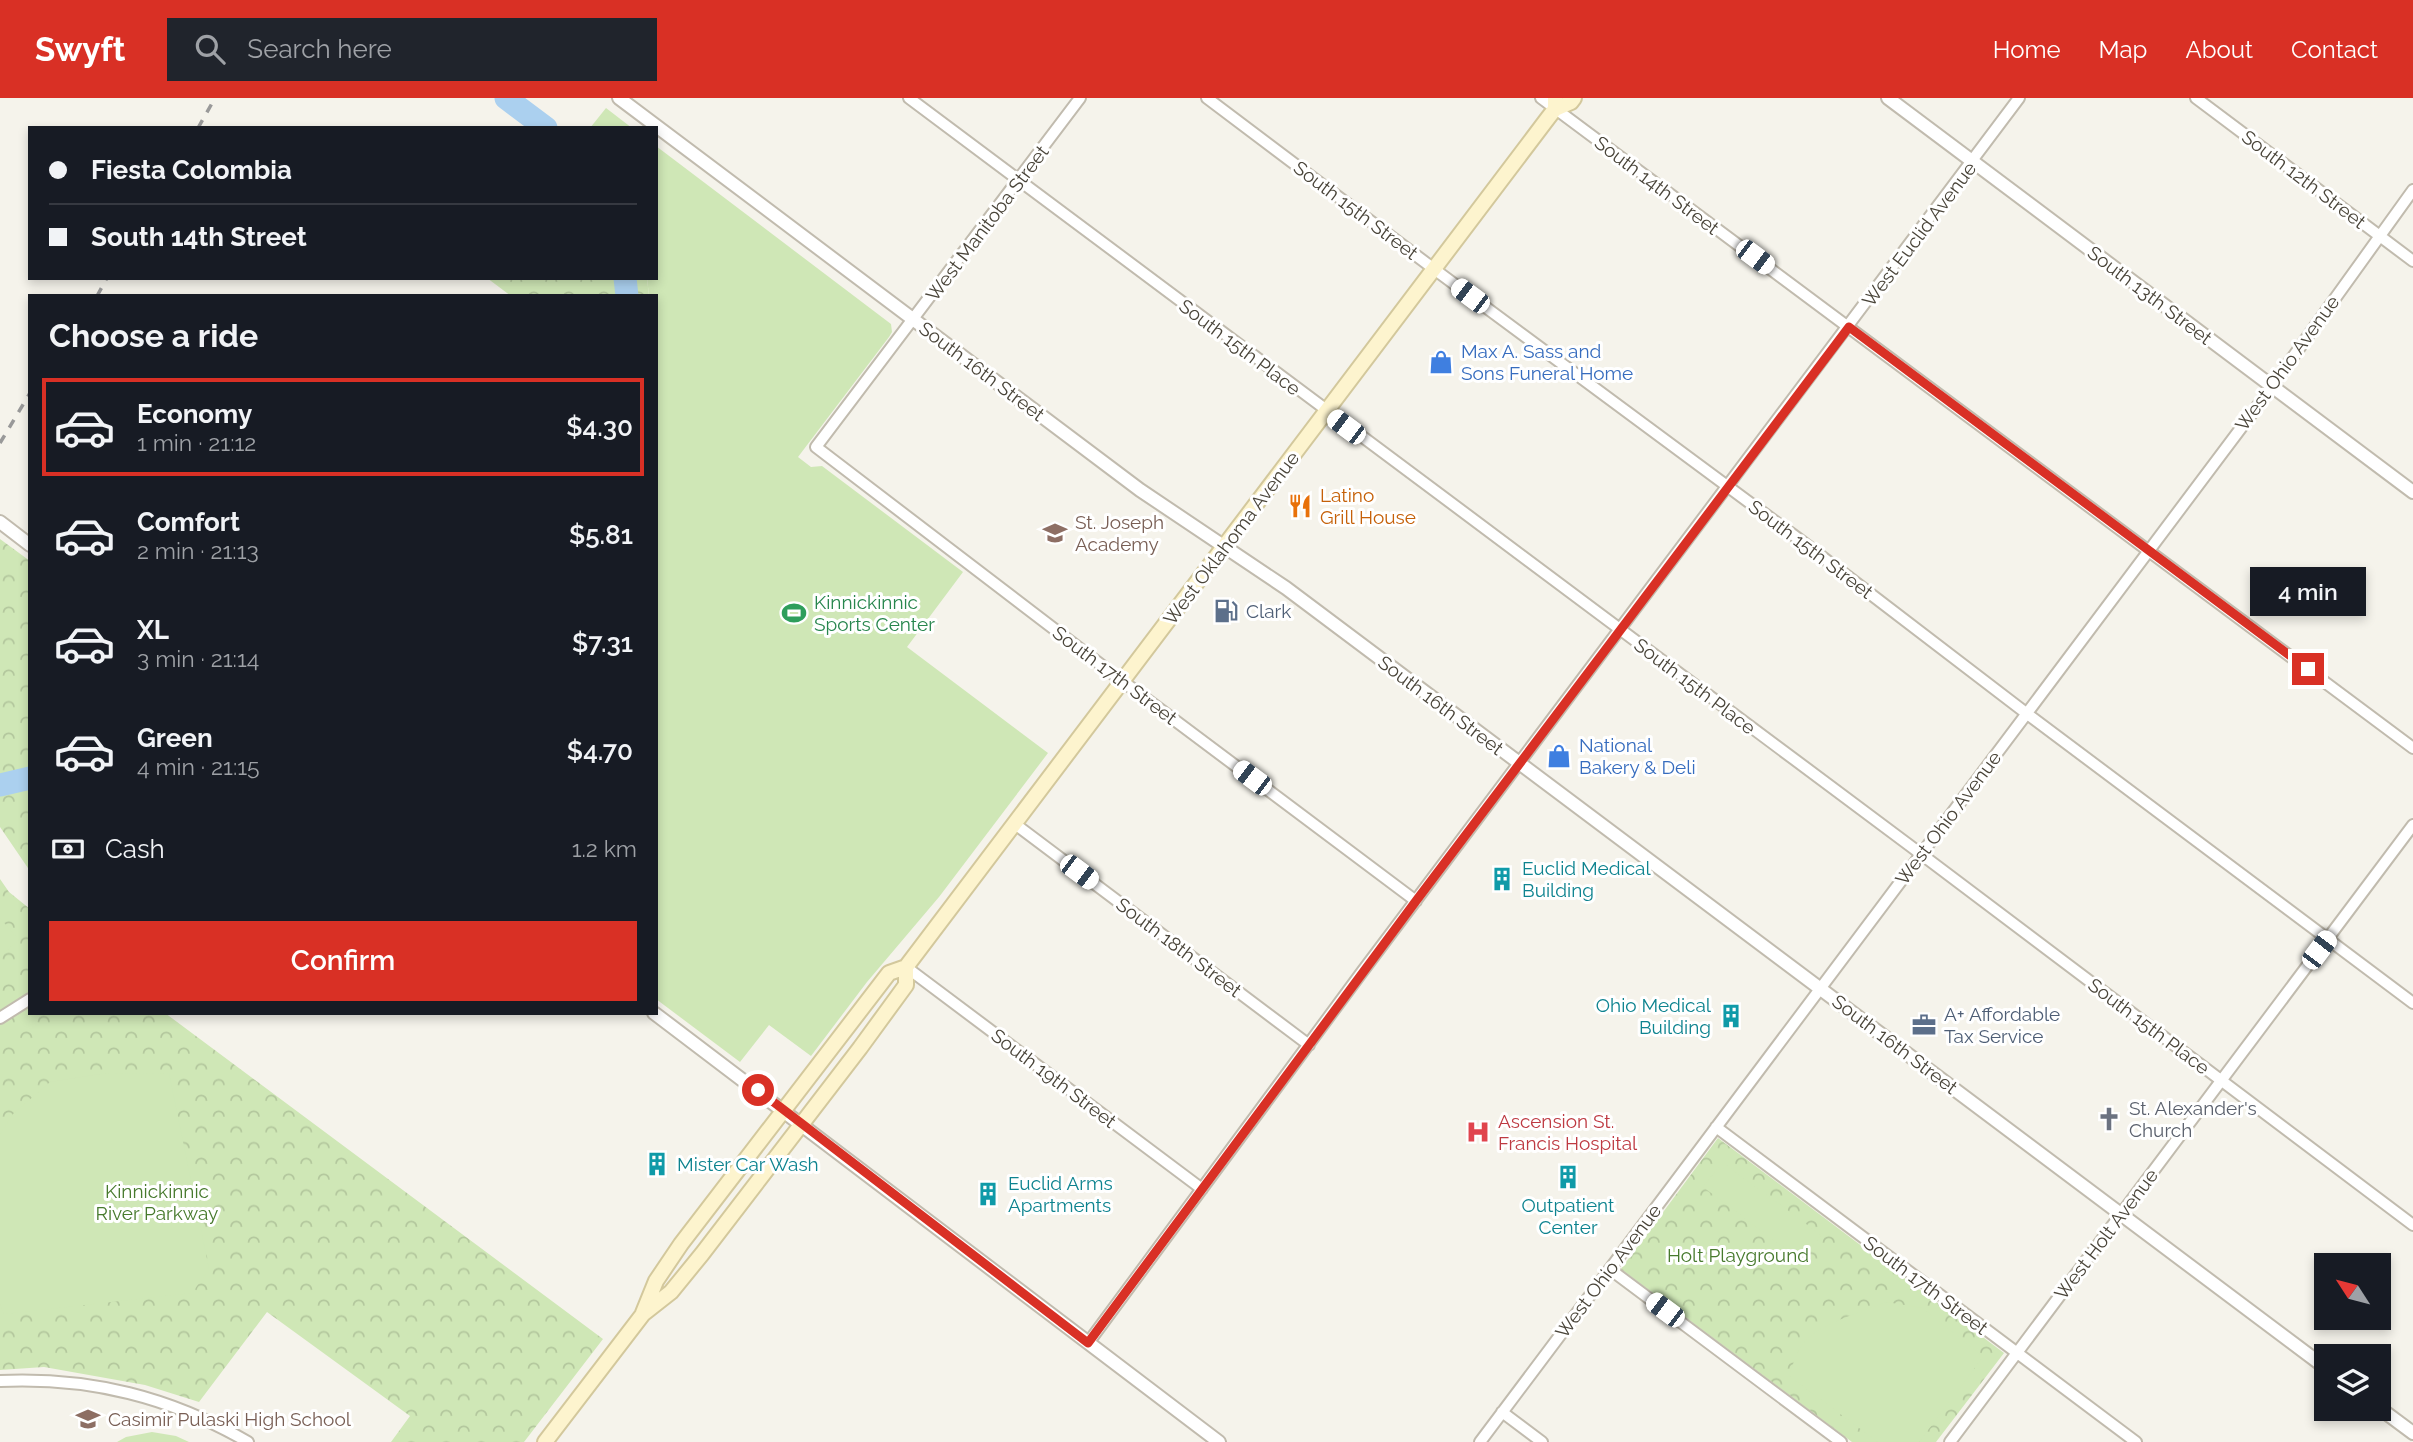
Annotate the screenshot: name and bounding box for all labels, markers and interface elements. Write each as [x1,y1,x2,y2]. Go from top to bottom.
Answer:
search box [167,18,657,81]
text: Swyft [35,30,125,69]
icon: search [191,30,229,68]
text: Search here [247,34,392,64]
text: Home [1993,35,2061,64]
text: Map [2099,35,2147,64]
text: About [2185,35,2253,64]
text: Contact [2291,35,2378,64]
street label: South 12th Street [2238,125,2371,233]
street label: South 14th Street [1591,131,1724,239]
street label: West Manitoba Street [921,140,1053,305]
text: Fiesta Colombia [91,155,292,185]
street label: South 15th Street [1290,156,1423,264]
street label: West Euclid Avenue [1857,157,1981,311]
text: South 14th Street [91,222,307,252]
car [1732,236,1779,278]
street label: South 13th Street [2084,241,2217,349]
car [1447,275,1494,317]
street label: West Ohio Avenue [2231,291,2343,435]
street label: South 15th Place [1175,294,1305,400]
text: Choose a ride [49,317,258,354]
street label: South 16th Street [915,317,1049,426]
place label: Max A. Sass and Sons Funeral Home [1461,340,1633,384]
shop icon: Max A. Sass and Sons Funeral Home [1427,348,1455,376]
icon: car [53,396,116,459]
text: Economy [137,399,252,429]
car [1323,406,1370,448]
text: $4.30 [566,412,633,442]
text: 1 min · 21:12 [137,429,256,456]
street label: West Oklahoma Avenue [1159,447,1303,629]
place label: Latino Grill House [1320,484,1416,528]
restaurant icon: Latino Grill House [1286,492,1314,520]
street label: South 15th Street [1745,495,1878,603]
icon: car [53,504,116,567]
text: Comfort [137,507,240,537]
place label: St. Joseph Academy [1075,511,1164,555]
school or university icon: St. Joseph Academy [1041,519,1069,547]
text: $5.81 [569,520,633,550]
text: 2 min · 21:13 [137,537,259,564]
callout: 4 min [2250,568,2366,616]
text: 4 min [2278,578,2338,605]
place label: Kinnickinnic Sports Center [814,591,935,635]
fuel station icon: Clark [1212,597,1240,625]
sports icon: Kinnickinnic Sports Center [780,599,808,627]
place label: Clark [1246,600,1291,622]
icon: car [53,612,116,675]
text: XL [137,615,169,645]
street label: South 17th Street [1049,621,1182,729]
text: $7.31 [572,628,633,658]
street label: South 15th Place [1630,633,1760,739]
text: 3 min · 21:14 [137,645,259,672]
street label: South 16th Street [1374,651,1508,760]
route end [2292,653,2324,685]
icon: car [53,720,116,783]
text: Green [137,723,213,753]
place label: National Bakery & Deli [1579,734,1696,778]
text: $4.70 [567,736,633,766]
shop icon: National Bakery & Deli [1545,742,1573,770]
street label: West Ohio Avenue [1891,747,2005,889]
text: 4 min · 21:15 [137,753,260,780]
car [1229,757,1276,799]
icon: cash [49,830,87,868]
text: Cash [105,834,165,864]
text: 1.2 km [572,835,637,862]
car [1056,851,1103,893]
place label: Euclid Medical Building [1522,857,1651,901]
building icon: Euclid Medical Building [1488,865,1516,893]
street label: South 18th Street [1112,893,1246,1002]
button: Confirm [49,921,637,1001]
car [2298,927,2341,973]
street label: South 15th Place [2084,973,2214,1079]
street label: South 16th Street [1828,990,1962,1099]
place label: Ohio Medical Building [1596,994,1712,1038]
building icon: Ohio Medical Building [1717,1002,1745,1030]
place label: A+ Affordable Tax Service [1944,1003,2060,1047]
office icon: A+ Affordable Tax Service [1910,1011,1938,1039]
street label: South 19th Street [987,1024,1121,1132]
route start [742,1074,774,1106]
place label: St. Alexander's Church [2129,1097,2257,1141]
church icon: St. Alexander's Church [2095,1105,2123,1133]
place label: Ascension St. Francis Hospital [1498,1110,1638,1154]
hospital icon: Ascension St. Francis Hospital [1464,1118,1492,1146]
building icon: Mister Car Wash [643,1150,671,1178]
place label: Mister Car Wash [677,1153,819,1175]
building icon: Outpatient Center [1554,1163,1582,1191]
street label: West Holt Avenue [2050,1164,2162,1304]
place label: Euclid Arms Apartments [1008,1172,1113,1216]
park label: Kinnickinnic River Parkway [96,1180,218,1224]
building icon: Euclid Arms Apartments [974,1180,1002,1208]
place label: Outpatient Center [1522,1194,1615,1238]
street label: West Ohio Avenue [1551,1200,1665,1342]
street label: South 17th Street [1860,1231,1993,1339]
park label: Holt Playground [1667,1244,1809,1266]
north arrow [2314,1253,2390,1330]
map controls [2314,1253,2391,1421]
car [1642,1289,1689,1331]
button: layers [2314,1344,2391,1421]
school or university icon: Casimir Pulaski High School [74,1405,102,1433]
place label: Casimir Pulaski High School [108,1408,352,1430]

